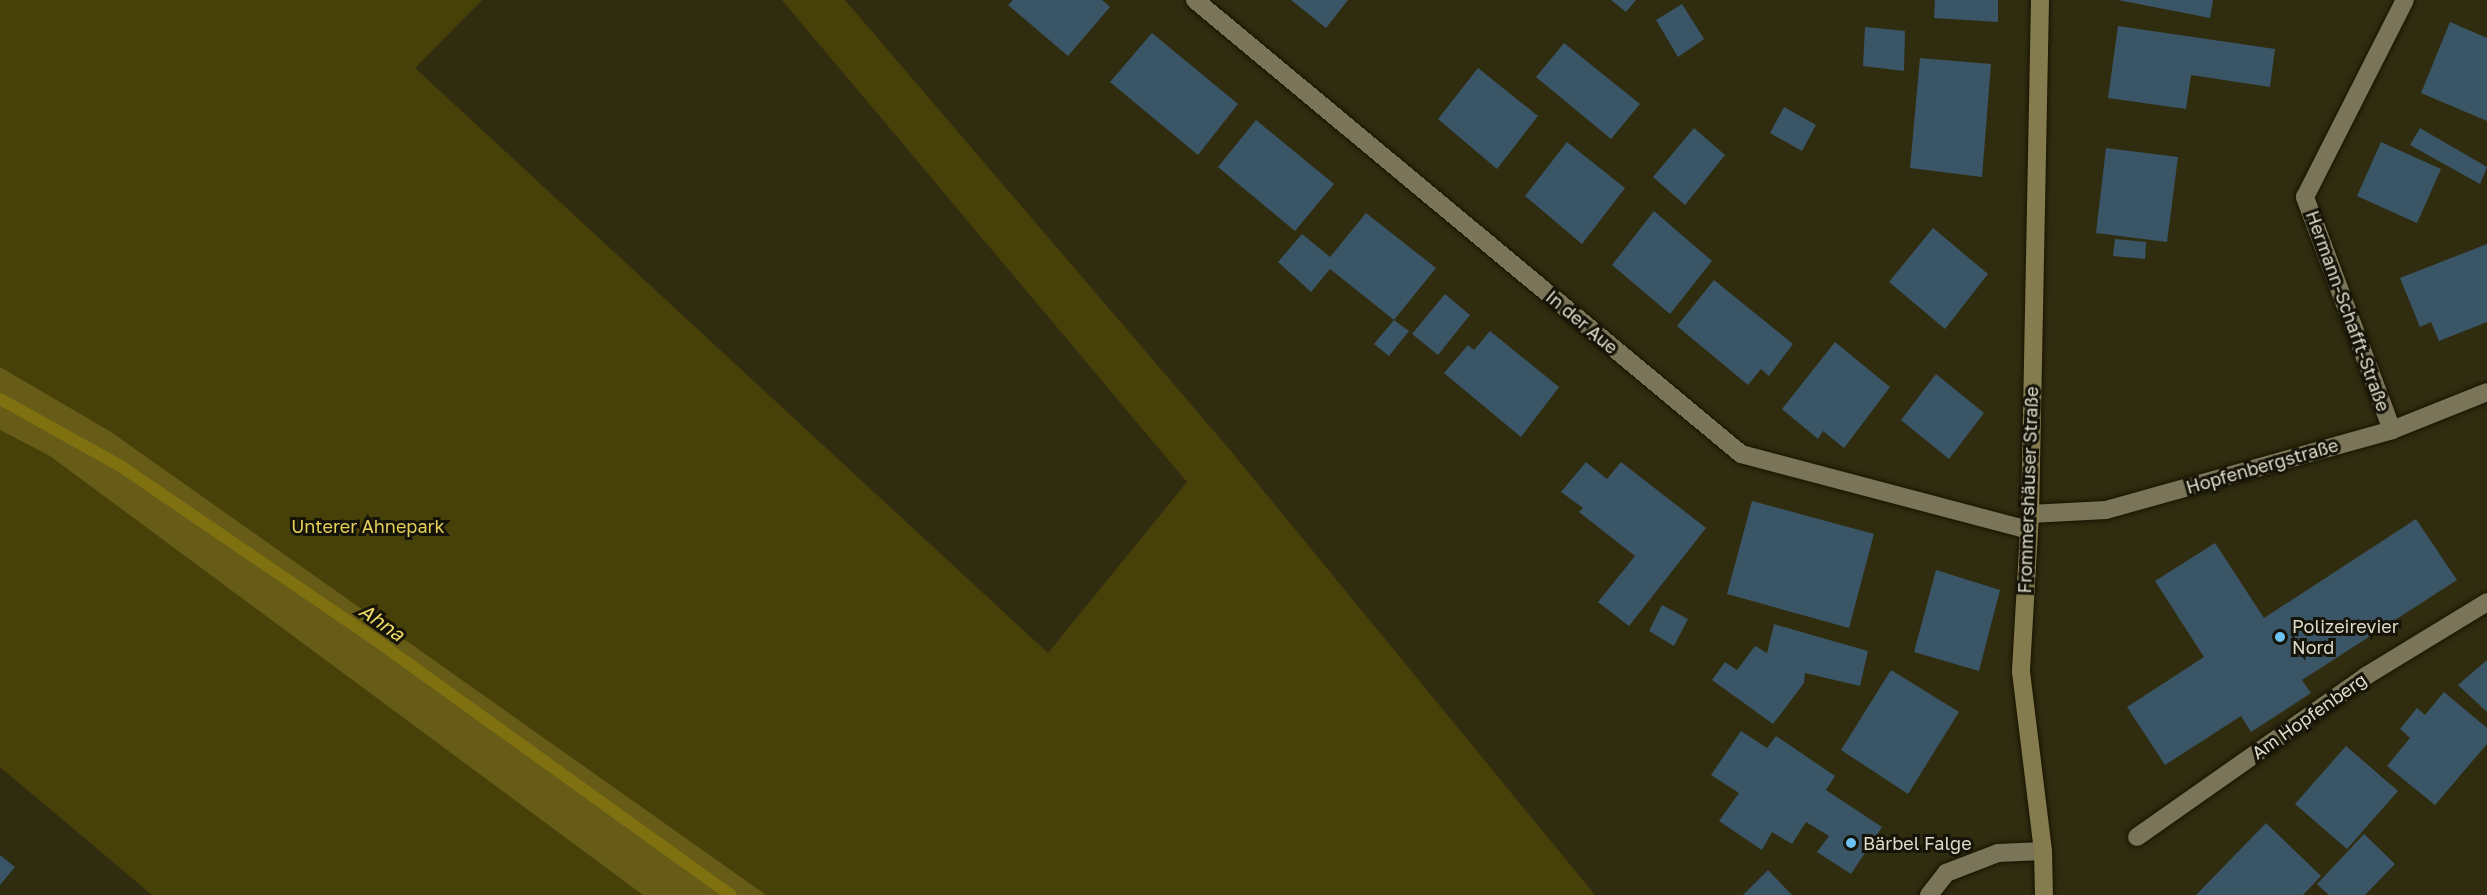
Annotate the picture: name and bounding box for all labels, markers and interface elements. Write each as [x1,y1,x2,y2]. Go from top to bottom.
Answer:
street label: Hermann-Schafft-Straße [2302,208,2394,414]
street label: In der Aue [1542,286,1622,358]
street label: Frommershäuser Straße [2014,386,2042,594]
street label: Hopfenbergstraße [2183,434,2341,498]
park label: Unterer Ahnepark [291,515,445,537]
water label: Ahna [355,598,409,646]
place label: Polizeirevier Nord [2292,616,2399,658]
marker: Polizeirevier Nord [2273,630,2287,644]
street label: Am Hopfenberg [2247,668,2371,764]
place label: Bärbel Falge [1863,832,1972,854]
marker: Bärbel Falge [1844,836,1858,850]

